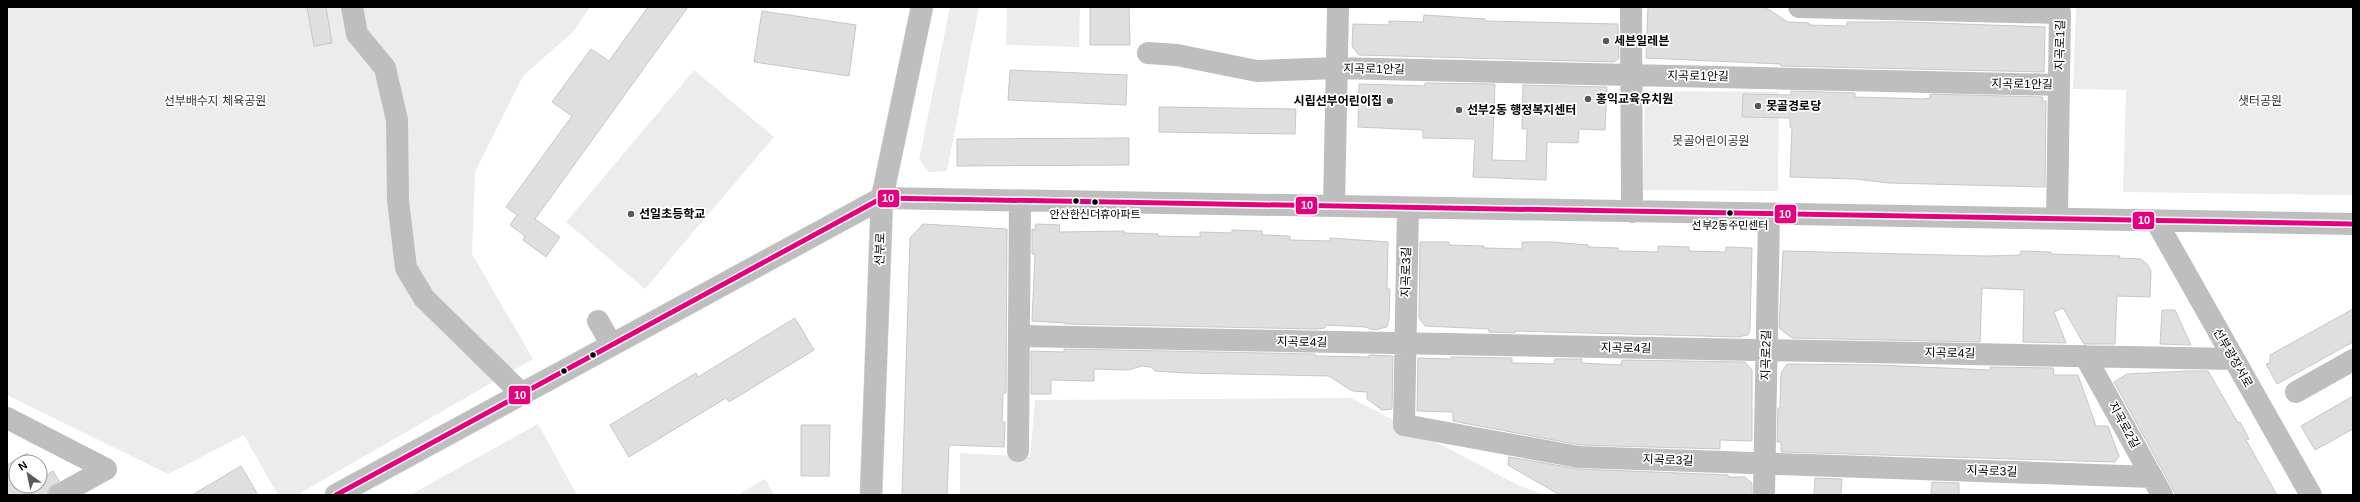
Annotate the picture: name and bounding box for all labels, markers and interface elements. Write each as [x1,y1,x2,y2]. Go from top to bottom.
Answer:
street label: 지곡로1길 [2053,19,2067,71]
place label: 세븐일레븐 [1614,34,1669,48]
marker: 세븐일레븐 [1601,36,1611,46]
street label: 지곡로1안길 [1343,61,1405,77]
street label: 지곡로1안길 [1667,68,1729,84]
street label: 지곡로1안길 [1991,76,2053,92]
place label: 홍익교육유치원 [1596,92,1673,106]
park label: 선부배수지 체육공원 [164,94,266,108]
place label: 시립선부어린이집 [1294,94,1382,108]
marker: 홍익교육유치원 [1583,94,1593,104]
park label: 샛터공원 [2238,94,2282,108]
marker: 시립선부어린이집 [1385,96,1395,106]
place label: 못골경로당 [1766,99,1821,113]
marker: 못골경로당 [1753,101,1763,111]
place label: 선부2동 행정복지센터 [1467,103,1576,117]
marker: 선부2동 행정복지센터 [1454,105,1464,115]
park label: 못골어린이공원 [1672,134,1750,148]
line badge: 10 [877,189,900,208]
text: 10 [882,192,894,204]
unlabelled marker [1071,196,1081,206]
line badge: 10 [1295,196,1318,215]
marker: 안산한신더휴아파트 [1090,197,1100,207]
text: 10 [1301,199,1313,211]
line badge: 10 [1774,204,1797,224]
place label: 선일초등학교 [639,207,705,221]
place label: 안산한신더휴아파트 [1049,208,1141,220]
marker: 선부2동주민센터 [1725,208,1735,218]
text: 10 [1779,208,1791,220]
marker: 선일초등학교 [626,209,636,219]
line badge: 10 [2132,211,2155,230]
text: 10 [2138,214,2150,226]
place label: 선부2동주민센터 [1692,219,1768,231]
street label: 선부로 [872,232,888,266]
street label: 지곡로3길 [1399,246,1413,298]
street label: 선부광장서로 [2210,326,2256,390]
street label: 지곡로2길 [1759,329,1773,381]
street label: 지곡로4길 [1276,335,1328,349]
street label: 지곡로4길 [1600,341,1652,355]
street label: 지곡로4길 [1924,346,1976,360]
unlabelled marker [588,350,598,360]
unlabelled marker [559,366,569,376]
line badge: 10 [508,385,531,405]
text: 10 [514,389,526,401]
street label: 지곡로2길 [2106,399,2142,451]
street label: 지곡로3길 [1642,452,1694,468]
north arrow [8,454,48,494]
text: N [16,458,29,473]
street label: 지곡로3길 [1966,463,2018,479]

